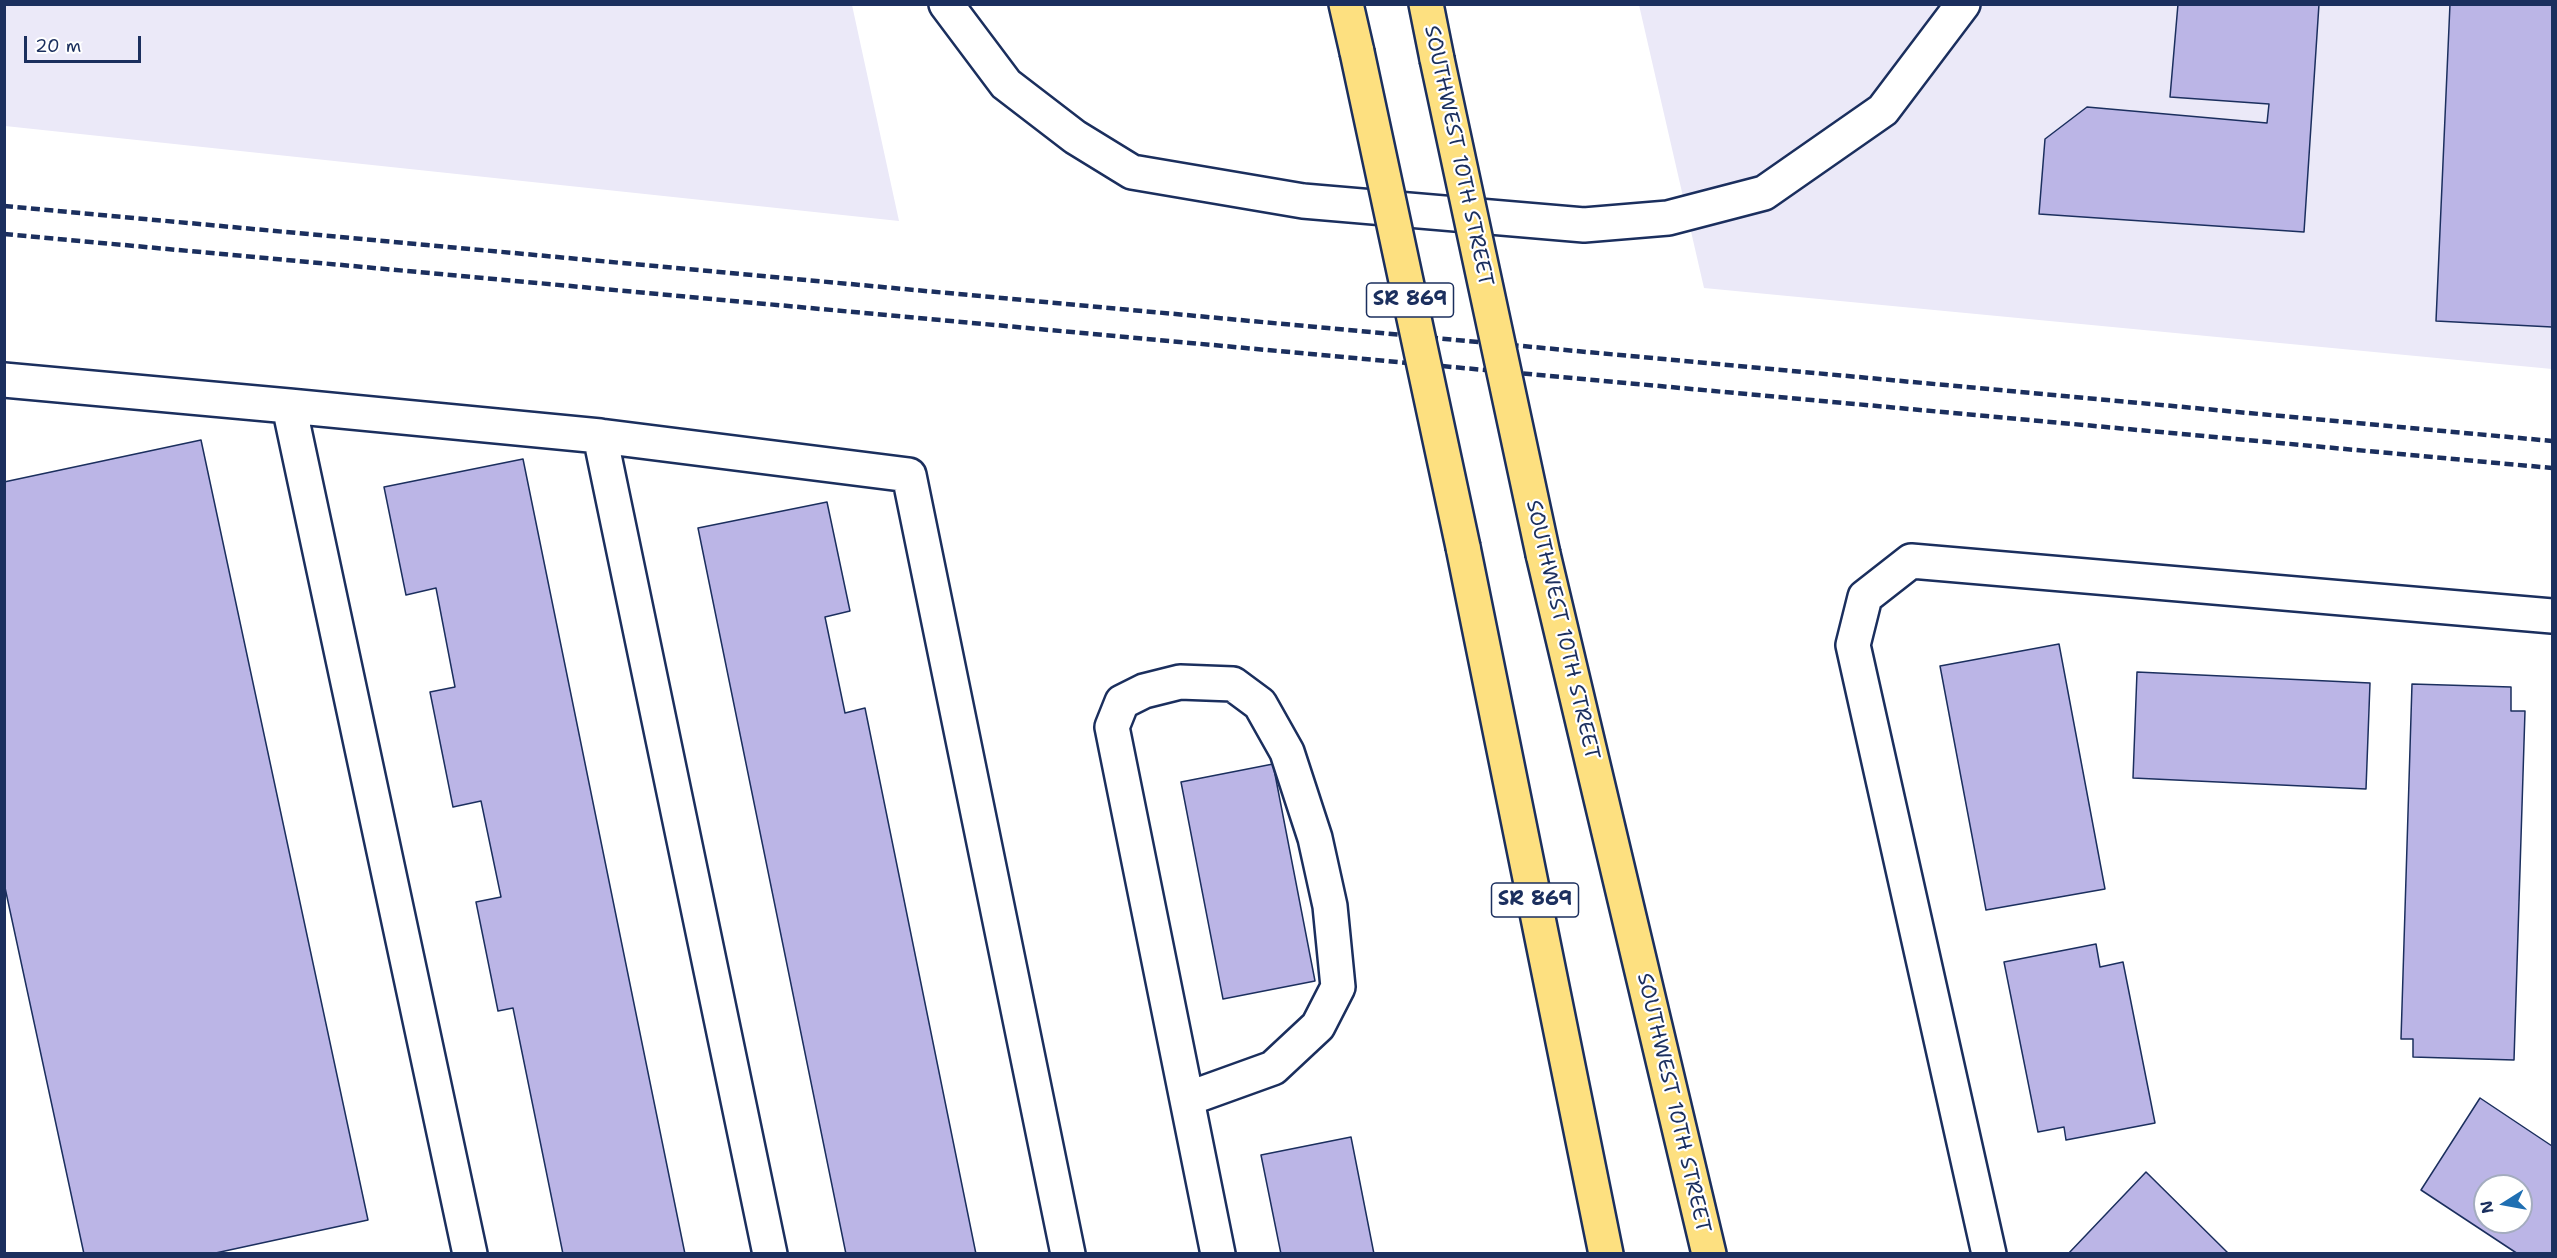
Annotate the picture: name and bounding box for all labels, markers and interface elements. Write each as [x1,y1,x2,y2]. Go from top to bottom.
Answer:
street label: SOUTHWEST 10TH STREET [1418,23,1498,289]
scale bar [27,24,144,62]
text: 20 m [35,34,81,58]
road number: SR 869 [1366,283,1454,317]
street label: SOUTHWEST 10TH STREET [1520,498,1604,762]
road number: SR 869 [1492,883,1579,917]
street label: SOUTHWEST 10TH STREET [1631,971,1715,1235]
north arrow [2473,1174,2533,1234]
text: N [2475,1199,2498,1215]

